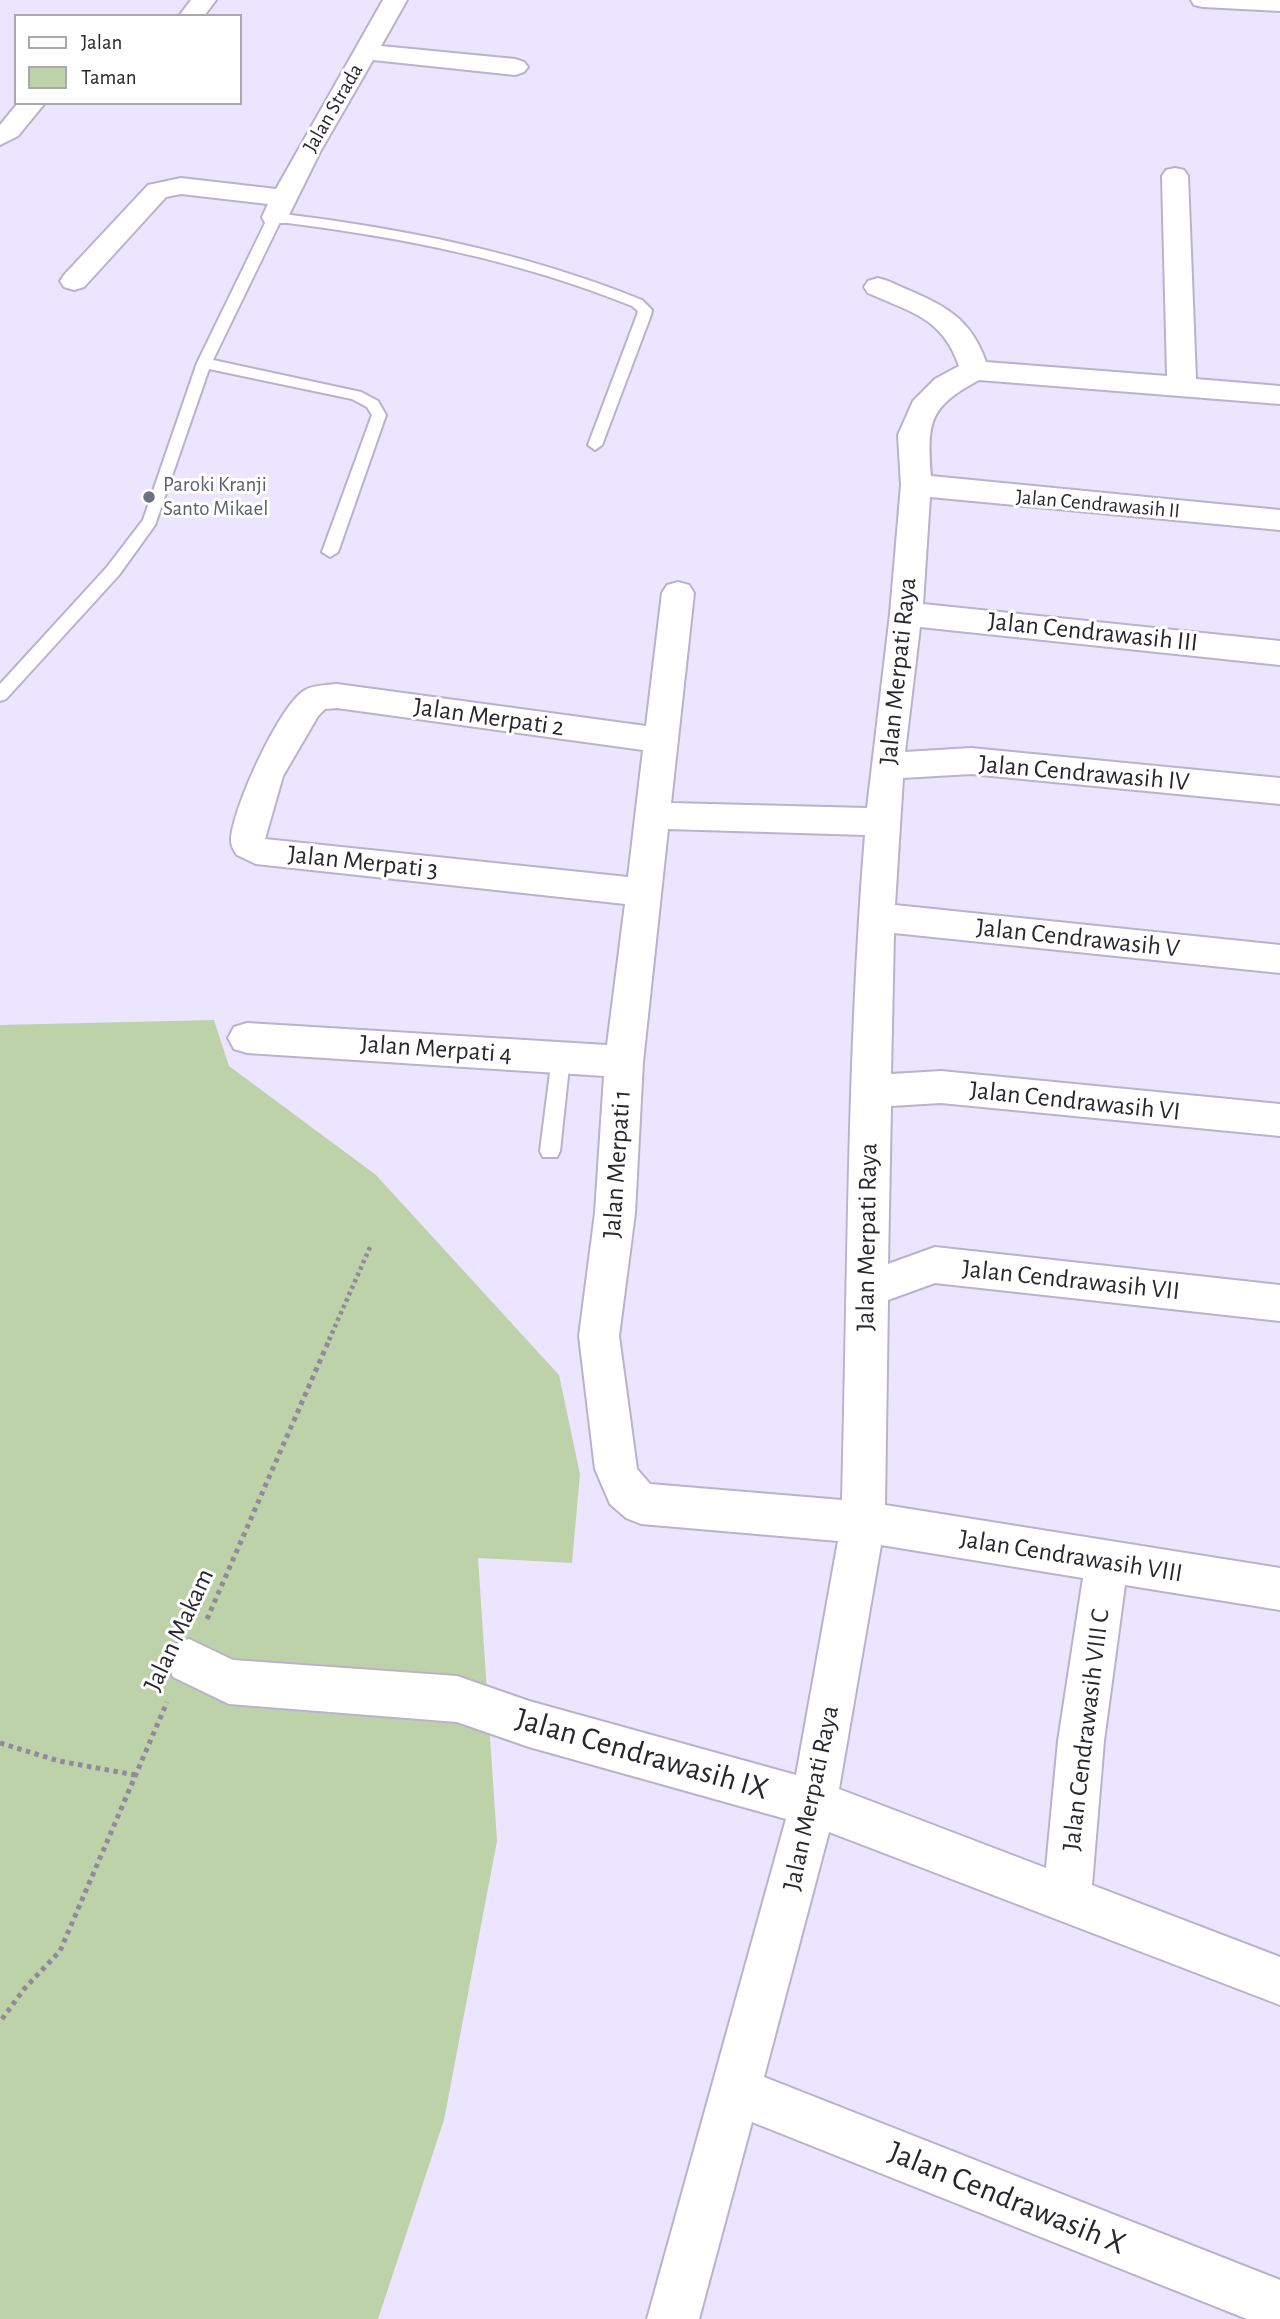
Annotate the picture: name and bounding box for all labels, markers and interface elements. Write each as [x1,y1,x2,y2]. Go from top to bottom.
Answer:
legend [14,14,242,105]
text: Jalan [81,32,122,53]
street label: Jalan Strada [298,59,368,157]
text: Taman [81,67,137,88]
place label: Paroki Kranji Santo Mikael [163,472,268,522]
street label: Jalan Cendrawasih II [1015,484,1181,524]
marker: Paroki Kranji Santo Mikael [141,489,157,505]
street label: Jalan Merpati Raya [873,576,923,766]
street label: Jalan Cendrawasih III [987,605,1199,659]
street label: Jalan Merpati 2 [412,691,566,743]
street label: Jalan Cendrawasih IV [977,748,1191,798]
street label: Jalan Merpati 3 [286,839,440,885]
street label: Jalan Cendrawasih V [975,912,1181,964]
street label: Jalan Merpati 4 [359,1028,513,1070]
street label: Jalan Cendrawasih VI [968,1074,1182,1128]
street label: Jalan Merpati 1 [596,1089,638,1239]
street label: Jalan Merpati Raya [850,1143,884,1331]
street label: Jalan Cendrawasih VII [961,1253,1181,1307]
street label: Jalan Cendrawasih VIII [957,1523,1185,1589]
street label: Jalan Makam [137,1564,221,1696]
street label: Jalan Cendrawasih VIII C [1056,1607,1116,1853]
street label: Jalan Cendrawasih IX [511,1700,773,1808]
street label: Jalan Merpati Raya [776,1703,846,1893]
street label: Jalan Cendrawasih X [883,2133,1131,2263]

